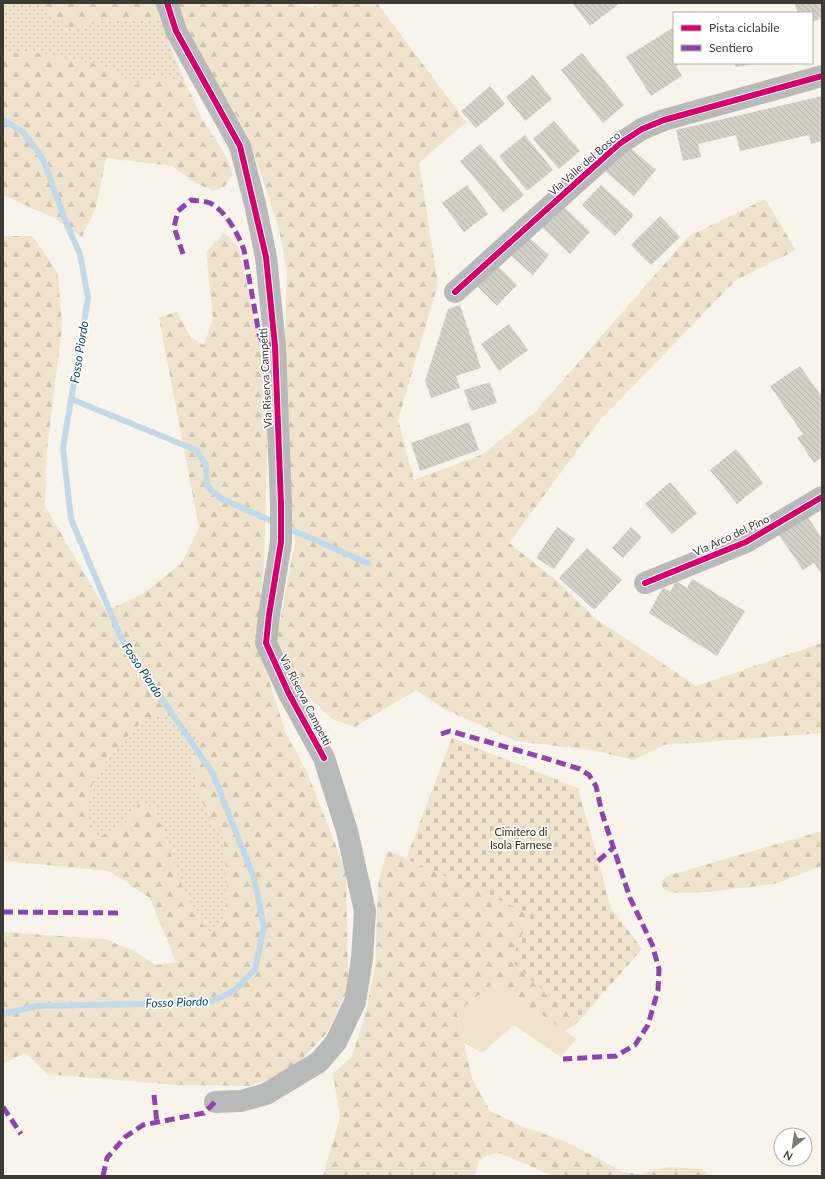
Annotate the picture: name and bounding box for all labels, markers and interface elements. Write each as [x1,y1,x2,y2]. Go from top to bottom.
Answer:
legend [673,12,813,64]
text: Pista ciclabile [709,20,780,35]
text: Sentiero [709,40,753,55]
street label: Via Valle del Bosco [546,128,622,198]
water label: Fosso Piordo [67,320,91,384]
street label: Via Riserva Campetti [256,328,274,428]
street label: Via Arco del Pino [691,512,771,558]
water label: Fosso Piordo [119,640,167,700]
street label: Via Riserva Campetti [277,652,335,748]
park label: Cimitero di Isola Farnese [490,825,552,851]
water label: Fosso Piordo [145,993,209,1011]
north arrow [773,1127,813,1167]
text: N [781,1148,795,1164]

